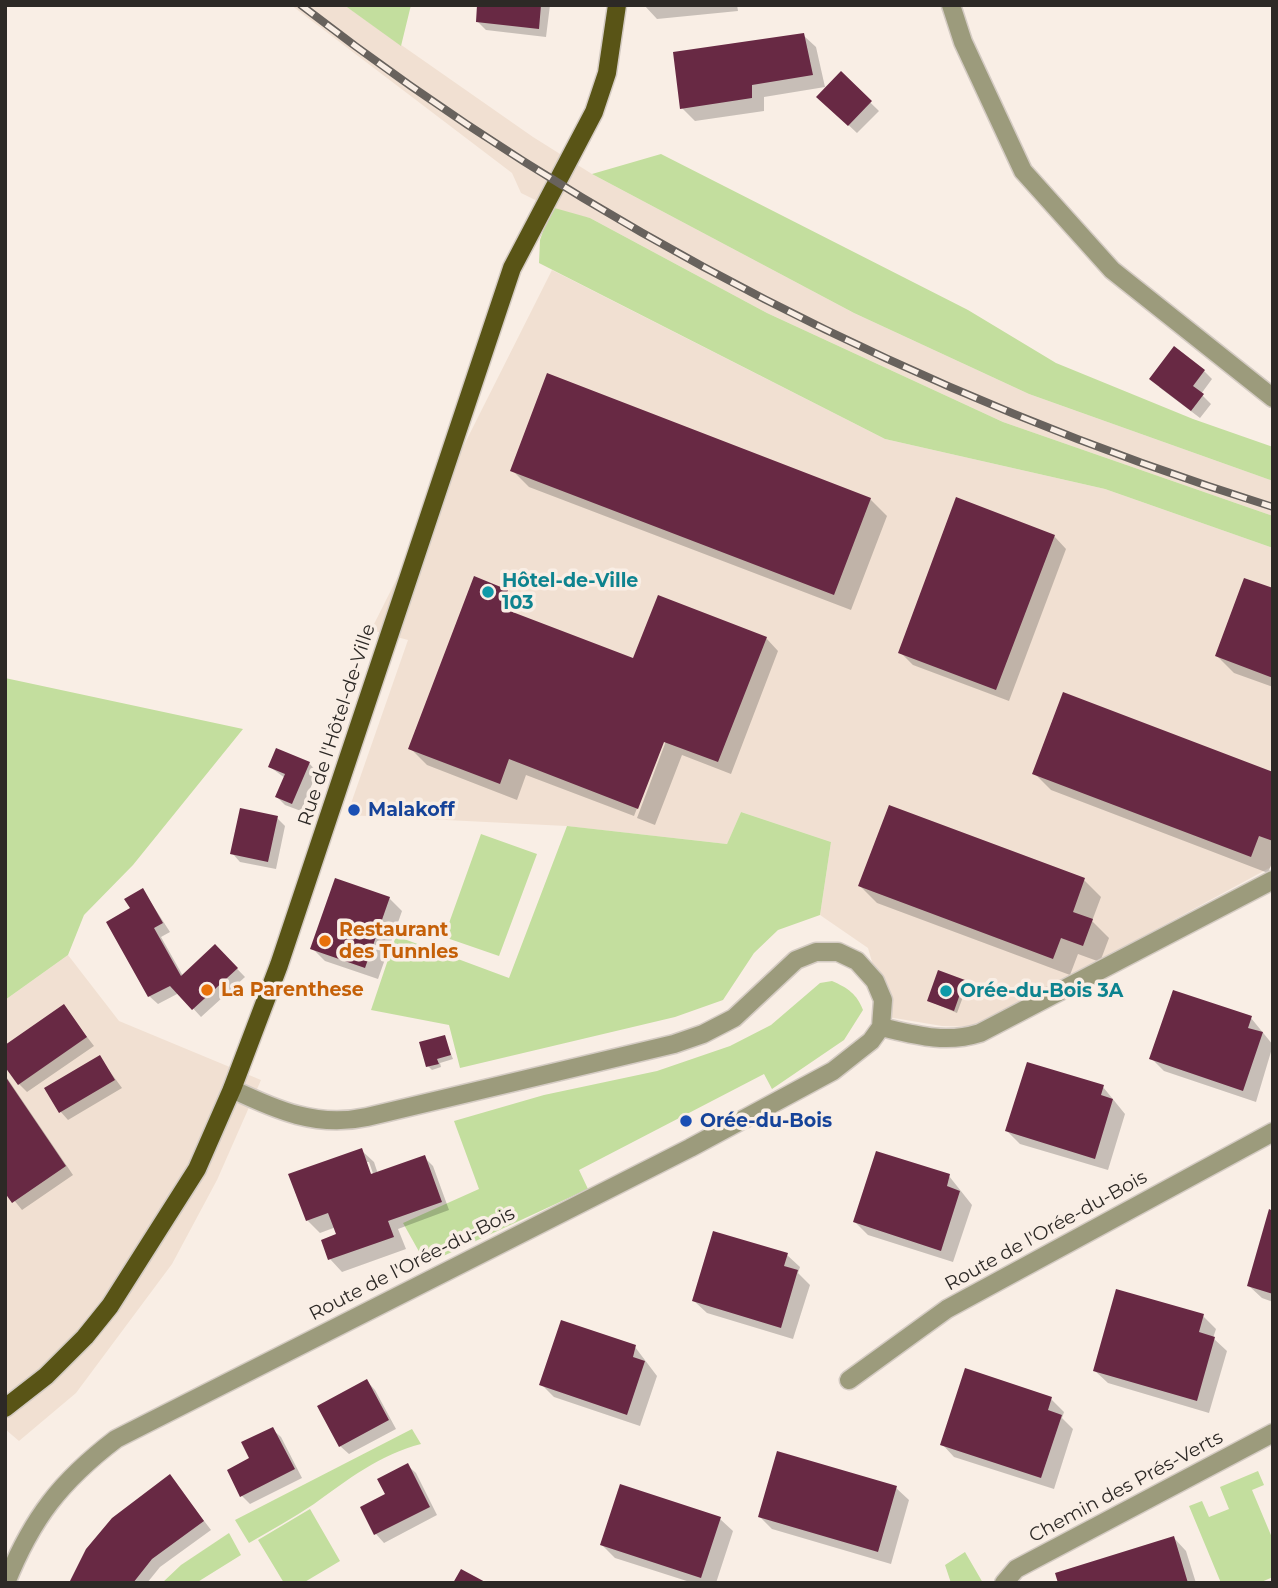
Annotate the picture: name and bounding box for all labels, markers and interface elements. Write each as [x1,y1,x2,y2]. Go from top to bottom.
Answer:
place label: Hôtel-de-Ville 103 [502,570,638,614]
marker: Hôtel-de-Ville 103 [480,584,496,600]
street label: Rue de l'Hôtel-de-Ville [294,621,380,829]
place label: Malakoff [368,799,455,821]
marker: Malakoff [346,802,362,818]
place label: Restaurant des Tunnles [339,919,458,963]
marker: Restaurant des Tunnles [317,933,333,949]
place label: La Parenthese [221,979,364,1001]
place label: Orée-du-Bois 3A [960,980,1123,1002]
marker: La Parenthese [199,982,215,998]
marker: Orée-du-Bois 3A [938,983,954,999]
place label: Orée-du-Bois [700,1110,832,1132]
marker: Orée-du-Bois [678,1113,694,1129]
street label: Route de l'Orée-du-Bois [941,1166,1151,1296]
street label: Route de l'Orée-du-Bois [305,1202,519,1326]
street label: Chemin des Prés-Verts [1025,1426,1227,1548]

